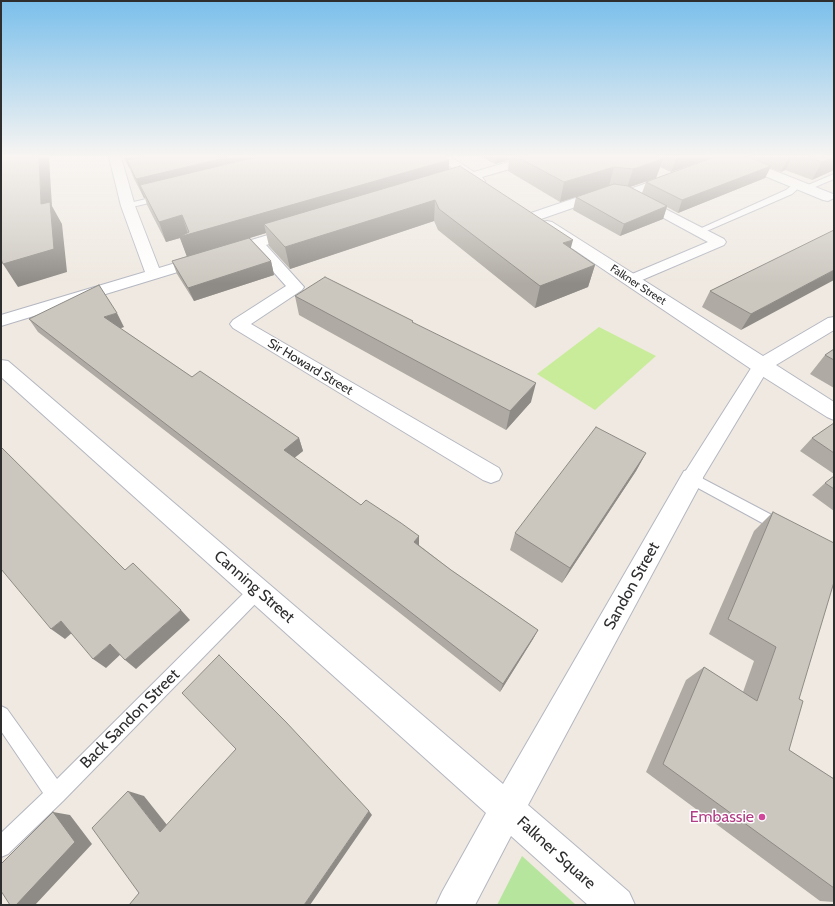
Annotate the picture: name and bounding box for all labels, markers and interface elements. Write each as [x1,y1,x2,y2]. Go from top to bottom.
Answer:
street label: Falkner Street [608,262,668,308]
street label: Sir Howard Street [265,335,355,399]
street label: Sandon Street [600,539,664,633]
street label: Canning Street [210,547,298,627]
street label: Back Sandon Street [76,665,184,773]
place label: Embassie [690,807,754,827]
marker: Embassie [757,812,767,822]
street label: Falkner Square [513,813,599,893]

